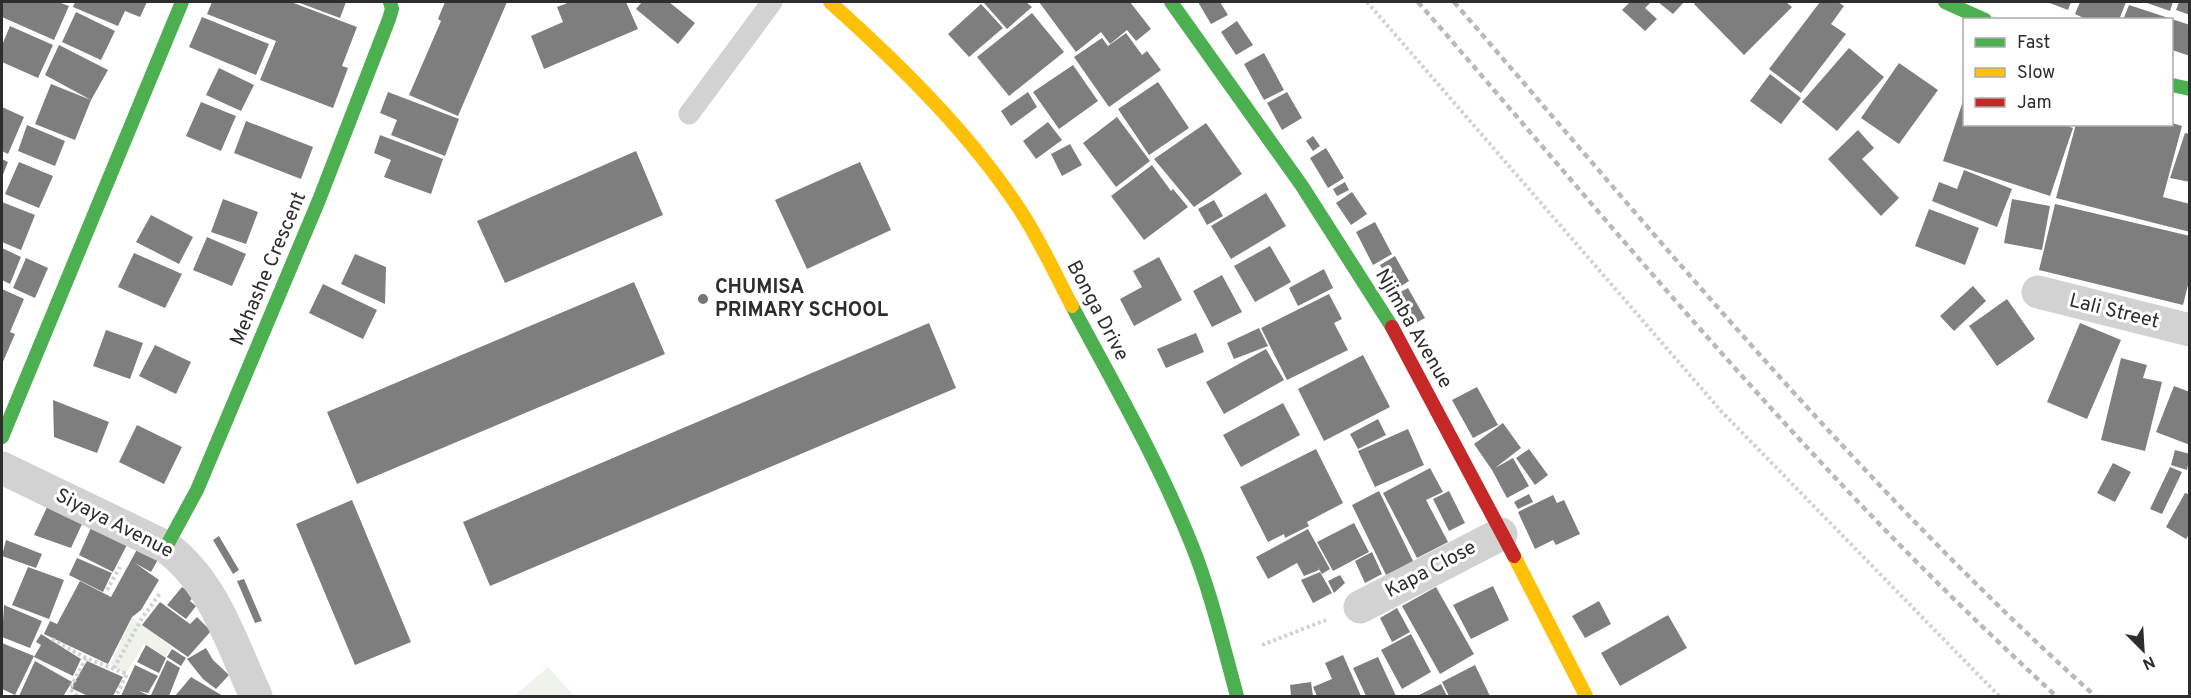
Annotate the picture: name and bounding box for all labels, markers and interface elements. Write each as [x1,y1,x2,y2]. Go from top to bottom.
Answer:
legend [1963,18,2173,126]
text: Fast [2017,32,2050,55]
text: Slow [2017,62,2055,85]
text: Jam [2017,92,2052,115]
street label: Mehashe Crescent [225,188,313,350]
street label: Bonga Drive [1060,256,1134,366]
street label: Njimba Avenue [1368,264,1458,394]
place label: CHUMISA PRIMARY SCHOOL [715,275,889,324]
street label: Lali Street [2066,288,2162,336]
marker: CHUMISA PRIMARY SCHOOL [696,292,710,306]
street label: Siyaya Avenue [51,483,177,565]
street label: Kapa Close [1381,535,1481,605]
north arrow [2113,620,2173,680]
text: N [2139,650,2158,673]

